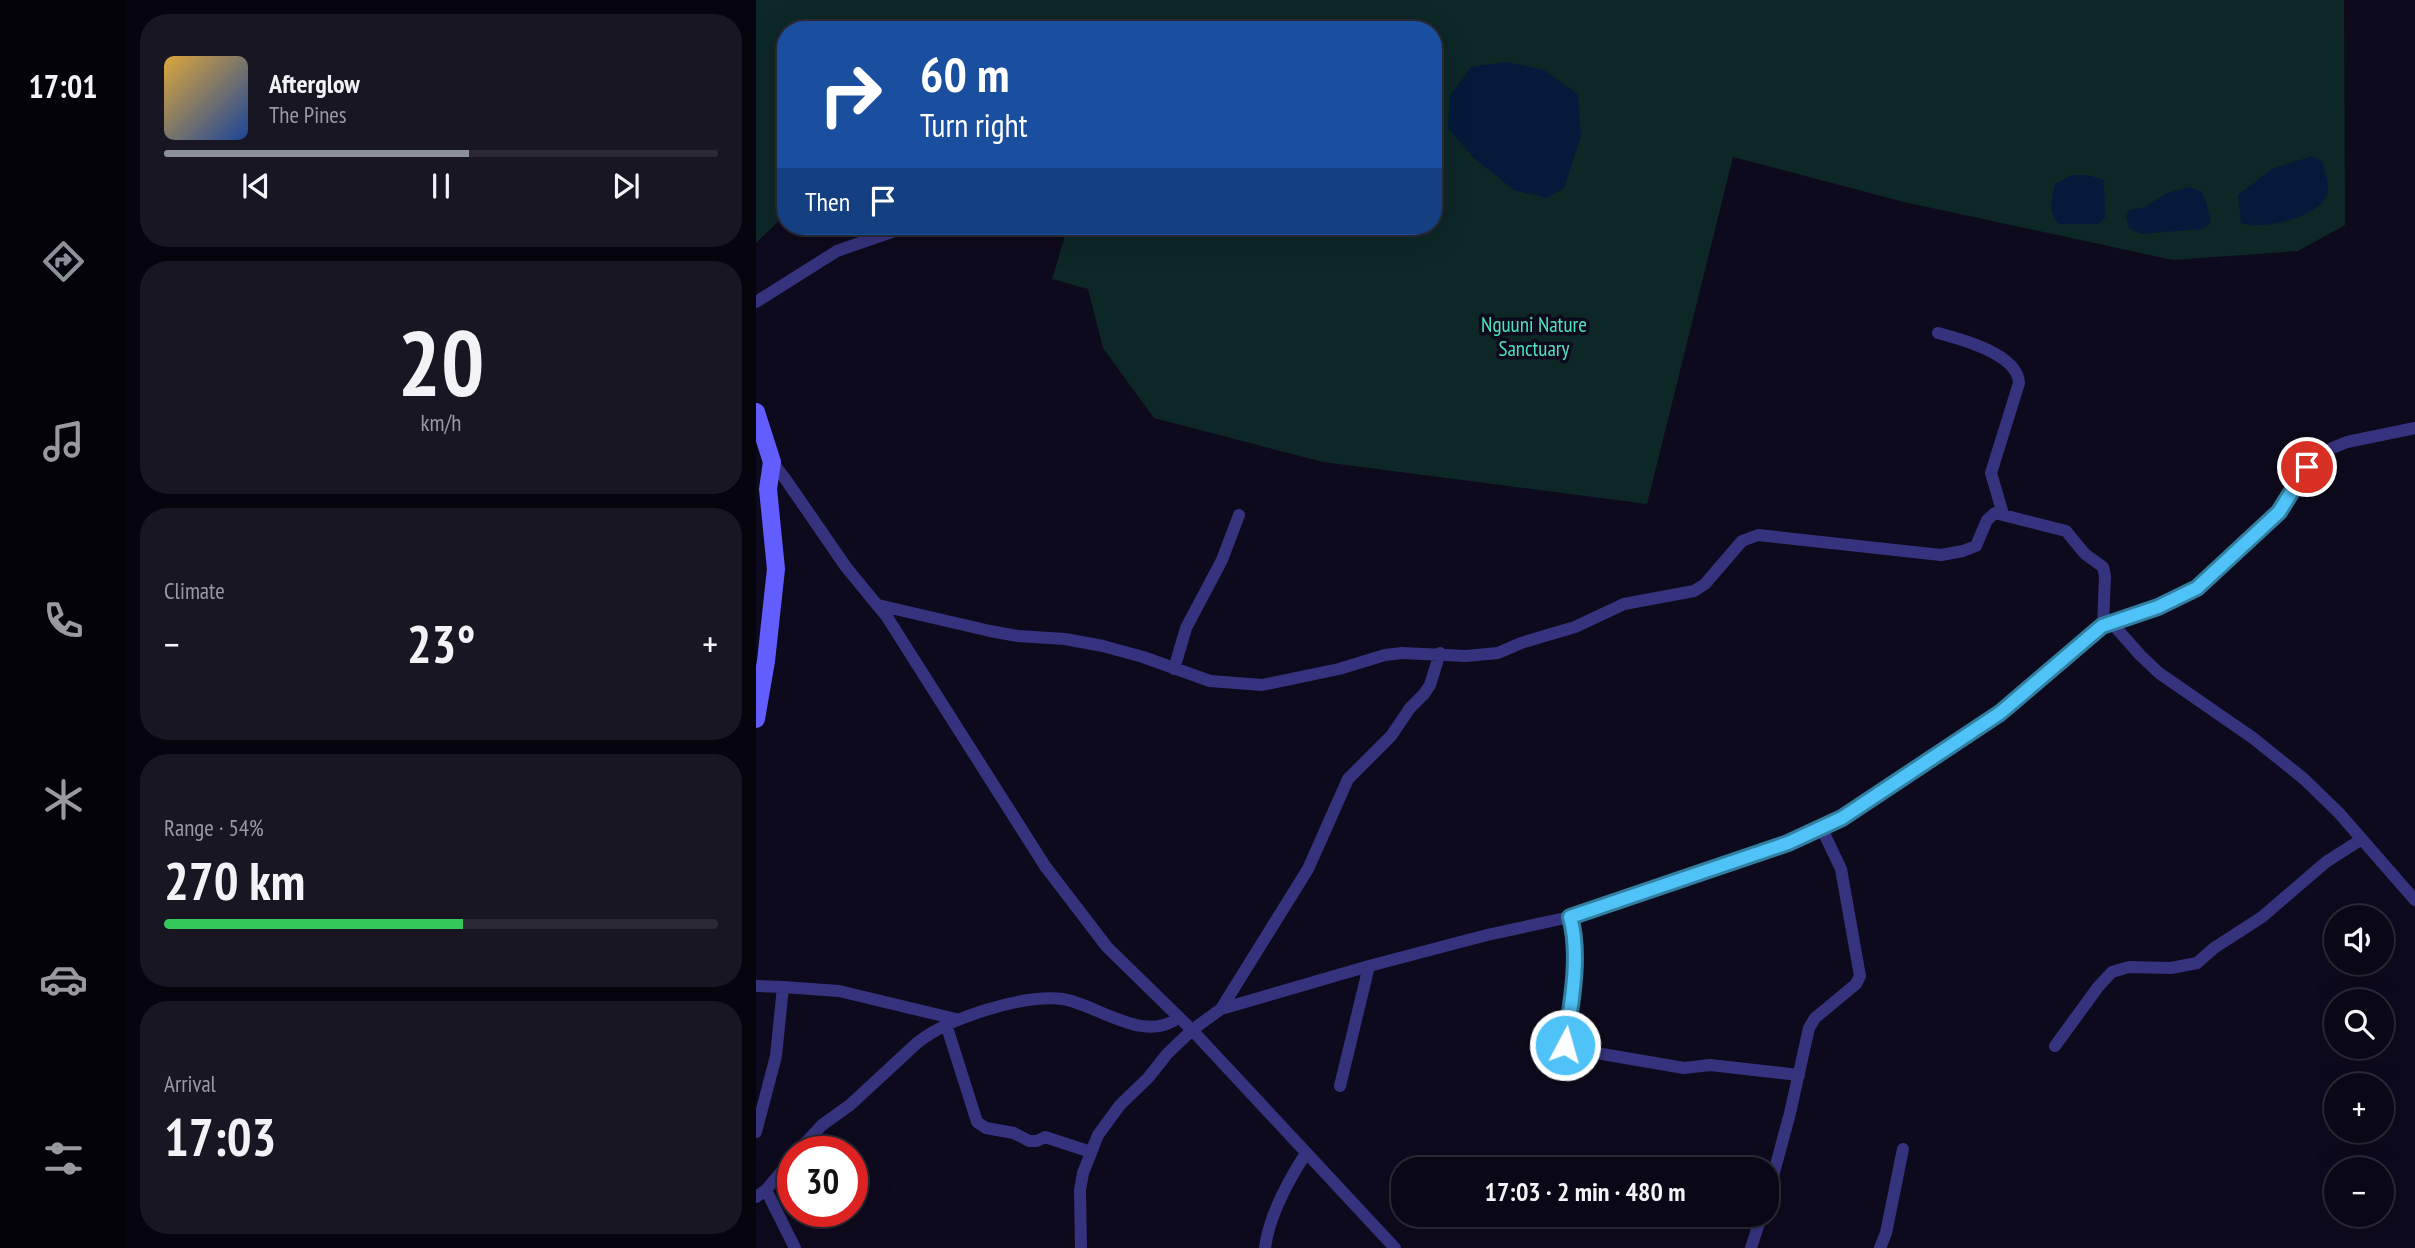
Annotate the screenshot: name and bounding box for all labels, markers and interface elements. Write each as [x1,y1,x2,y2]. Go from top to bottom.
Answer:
text: 60 m [920,42,1009,106]
icon: right [805,49,896,140]
text: 17:01 [28,65,98,107]
text: Afterglow [269,67,360,100]
text: The Pines [269,100,347,129]
text: Turn right [920,104,1028,146]
icon: previous [237,167,275,205]
icon: pause [422,167,460,205]
icon: next [607,167,645,205]
icon: arrive [864,182,902,220]
text: Then [805,185,850,218]
icon: directions [39,237,88,286]
text: 20 [398,303,485,421]
park label: Nguuni Nature Sanctuary [1481,311,1587,362]
text: km/h [421,408,461,437]
icon: music [39,417,88,466]
pin [2277,437,2337,497]
icon: arrive [2288,448,2326,486]
text: Climate [164,576,225,605]
icon: phone [39,596,88,645]
text: 23° [407,610,475,677]
text: − [164,619,180,668]
text: + [702,619,718,668]
icon: climate [39,775,88,824]
text: Range · 54% [164,813,264,842]
text: 270 km [164,847,305,914]
map controls [2324,905,2394,1227]
button: sound [2324,905,2394,975]
icon: car [39,955,88,1004]
button: search [2324,989,2394,1059]
position arrow [1528,1008,1602,1082]
text: Arrival [164,1069,216,1098]
button: + [2324,1073,2394,1143]
text: 17:03 [164,1103,276,1170]
icon: filters [39,1134,88,1183]
speed limit sign: 30 [777,1136,868,1227]
button: − [2324,1157,2394,1227]
text: 17:03 · 2 min · 480 m [1485,1175,1685,1208]

